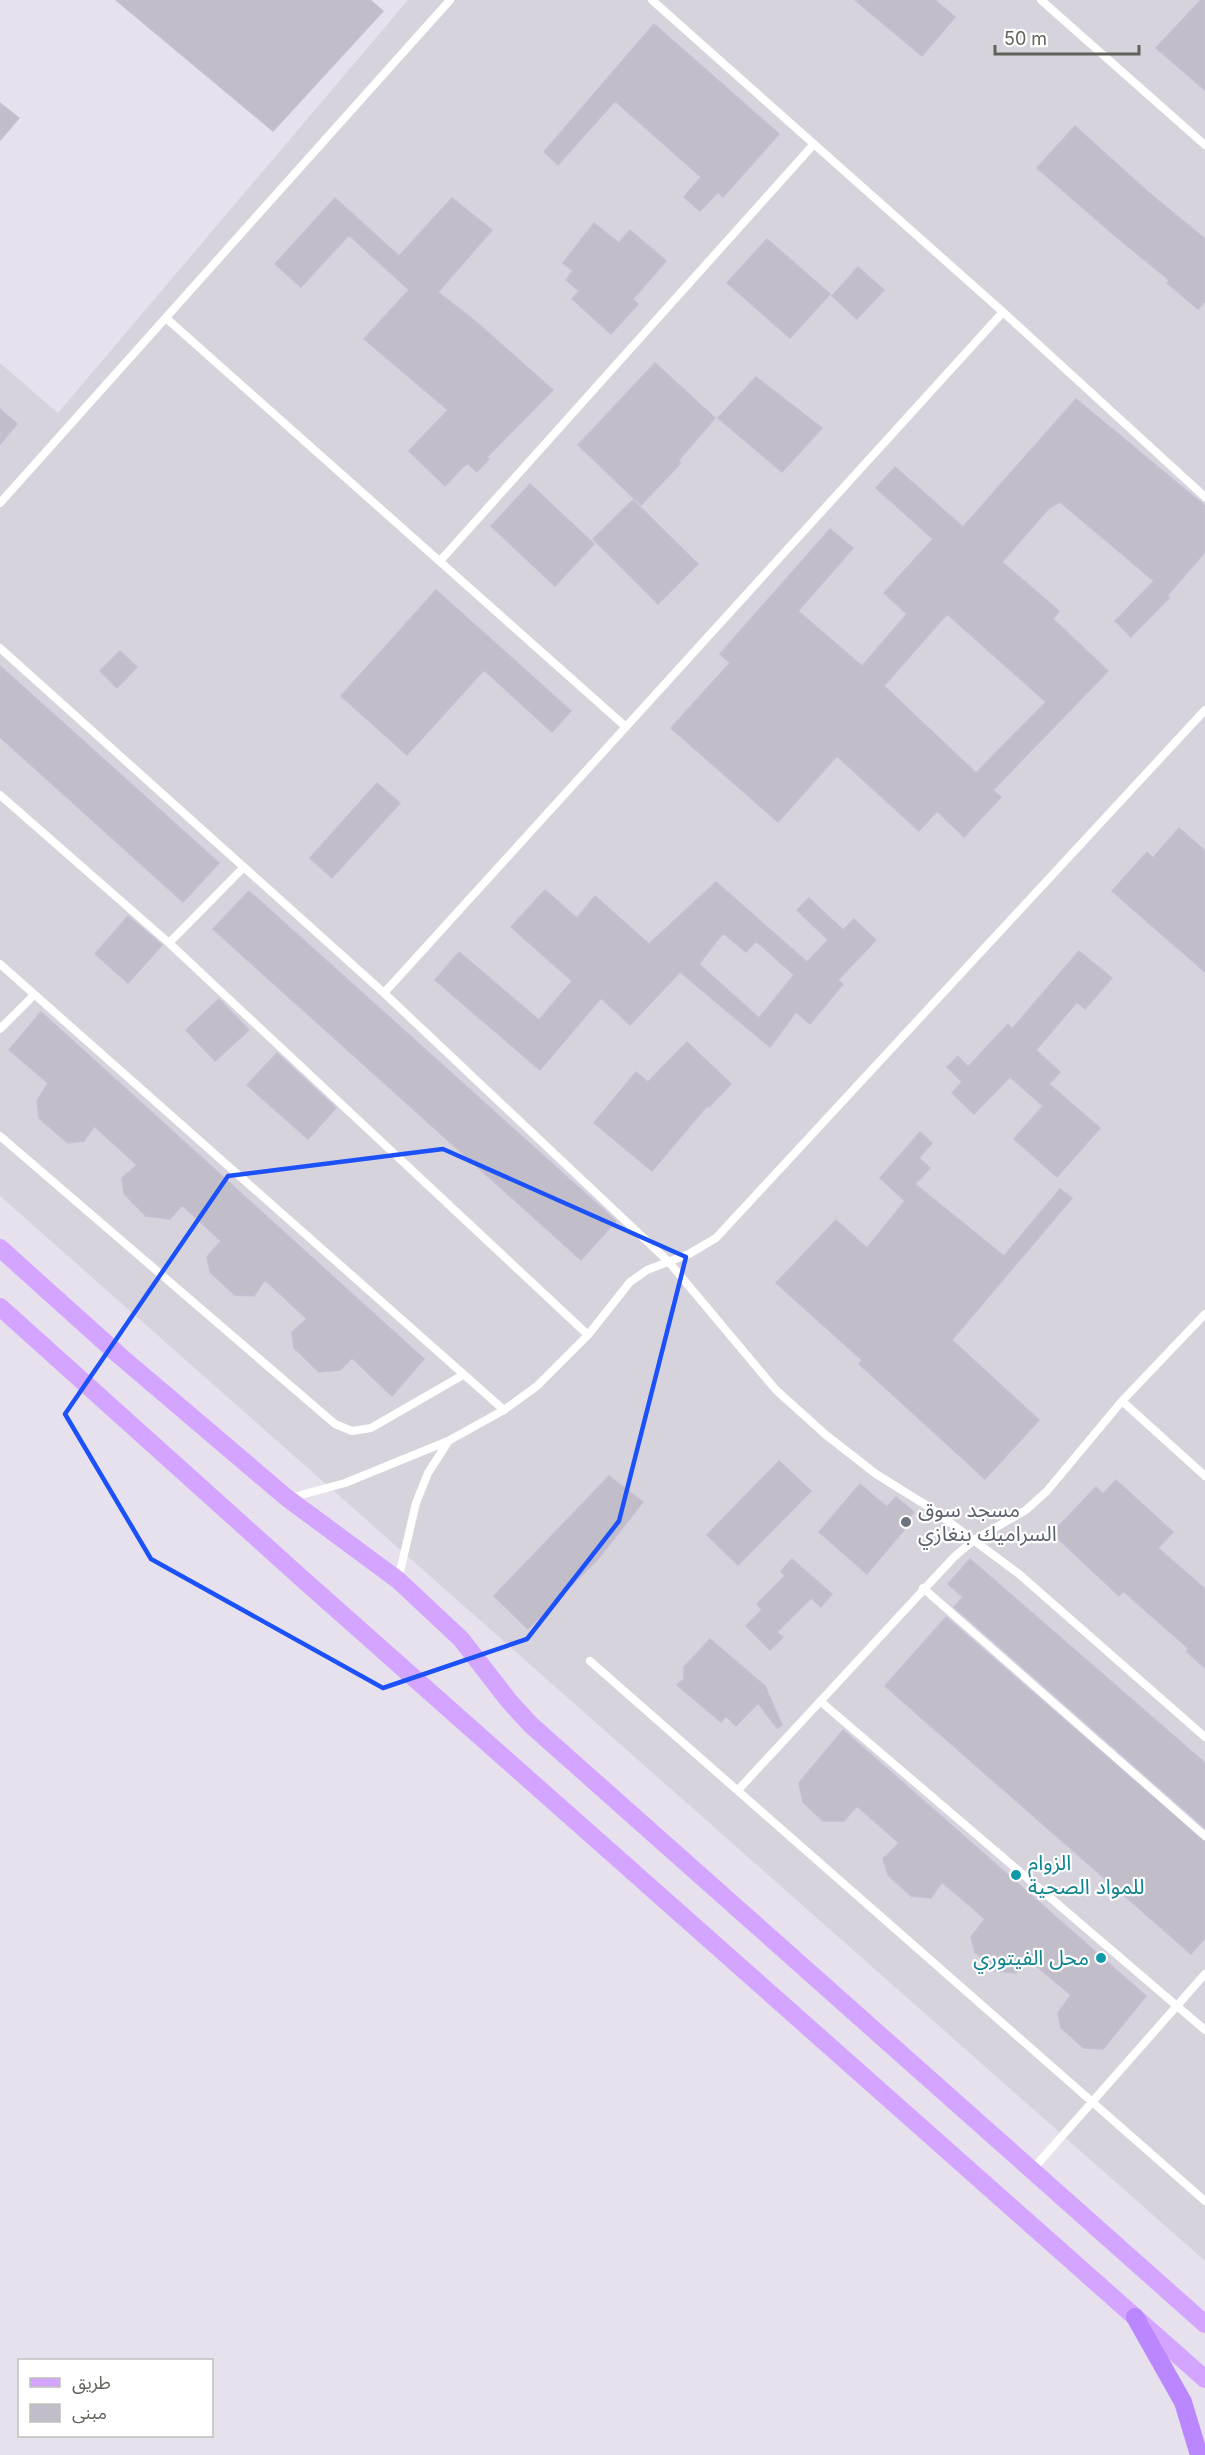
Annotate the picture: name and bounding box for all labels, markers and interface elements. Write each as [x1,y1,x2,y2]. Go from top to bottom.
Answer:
scale bar [995,18,1139,56]
text: 50 m [1004,28,1047,49]
place label: مسجد سوق السراميك بنغازي [918,1497,1057,1550]
marker: مسجد سوق السراميك بنغازي [899,1515,913,1529]
place label: الزوام للمواد الصحية [1028,1850,1145,1899]
marker: الزوام للمواد الصحية [1009,1868,1023,1882]
place label: محل الفيتوري [973,1945,1089,1974]
marker: محل الفيتوري [1094,1951,1108,1965]
legend [18,2359,213,2437]
text: طريق [72,2372,111,2394]
text: مبنى [72,2402,107,2424]

